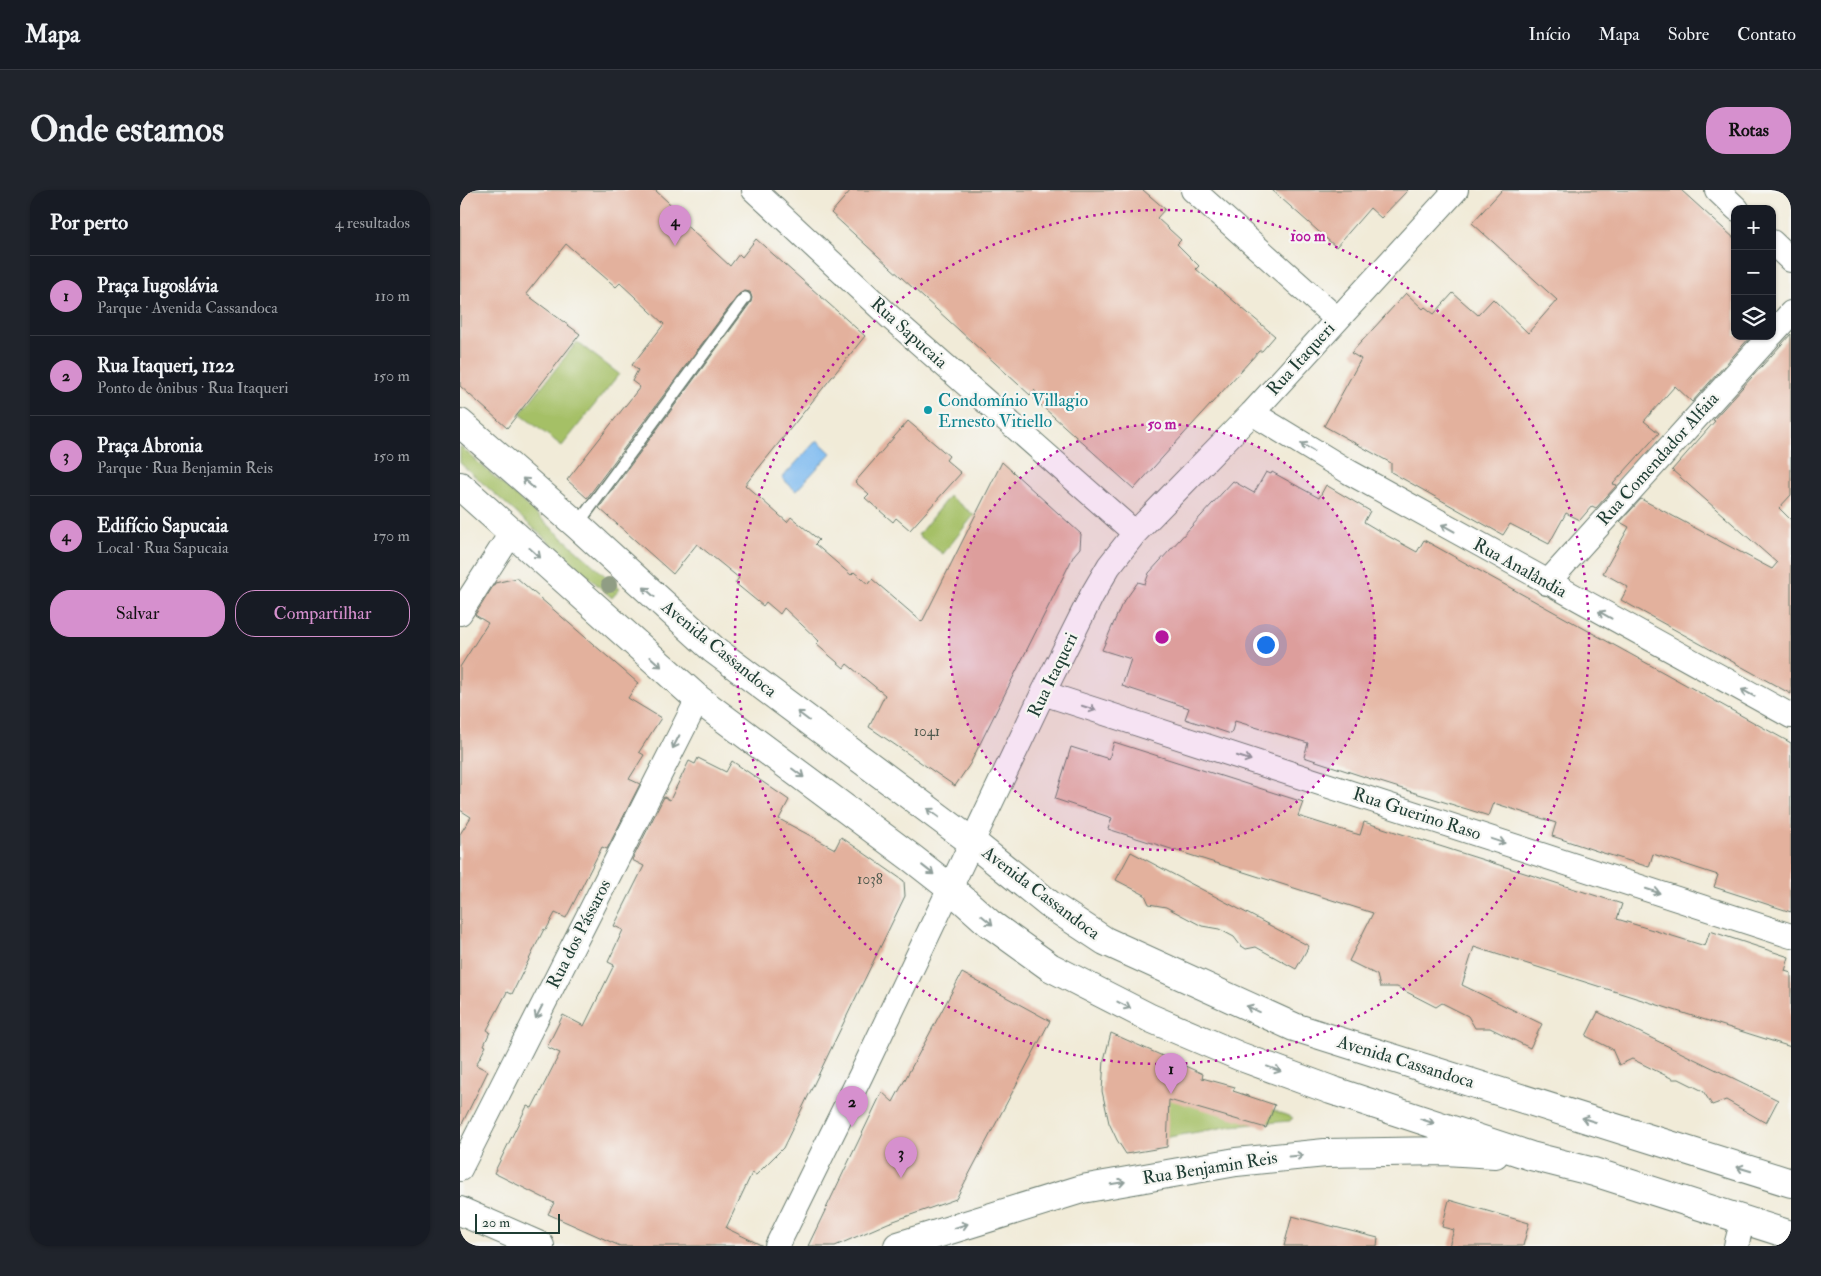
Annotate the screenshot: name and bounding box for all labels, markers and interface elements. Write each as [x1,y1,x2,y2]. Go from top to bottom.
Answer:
text: Mapa [25,19,80,50]
text: Início [1529,23,1570,46]
text: Mapa [1598,23,1640,46]
text: Sobre [1668,23,1709,46]
text: Contato [1737,23,1796,46]
button: Rotas [1706,107,1791,154]
text: Onde estamos [30,108,224,152]
pin: 4 [659,205,691,246]
map controls [1731,205,1776,340]
button: + [1731,205,1776,250]
text: Por perto [50,209,128,236]
text: 4 resultados [335,213,410,233]
text: 100 m [1290,227,1326,246]
button: − [1731,250,1776,295]
text: Praça Iugoslávia [97,274,218,298]
text: 1 [63,286,69,306]
text: 110 m [375,286,410,306]
street label: Rua Sapucaia [866,292,953,374]
button: layers [1731,295,1776,340]
text: Parque · Avenida Cassandoca [97,298,278,318]
street label: Rua Itaqueri [1262,317,1340,401]
text: Rua Itaqueri, 1122 [97,354,235,378]
text: 2 [62,366,70,386]
text: 150 m [373,366,410,386]
text: Ponto de ônibus · Rua Itaqueri [97,378,289,398]
street label: Rua Comendador Alfaia [1592,387,1724,530]
place label: Condomínio Villagio Ernesto Vitiello [938,389,1088,433]
marker: Condomínio Villagio Ernesto Vitiello [922,404,934,416]
text: 50 m [1148,415,1177,434]
text: Praça Abronia [97,434,202,458]
one-way arrow [1301,442,1315,452]
text: 3 [63,446,69,466]
text: 150 m [373,446,410,466]
text: Parque · Rua Benjamin Reis [97,458,273,478]
one-way arrow [522,478,535,489]
text: Edifício Sapucaia [97,514,228,538]
one-way arrow [1441,522,1456,532]
text: 4 [62,526,70,546]
text: 170 m [373,526,410,546]
street label: Rua Analândia [1469,533,1571,603]
text: Local · Rua Sapucaia [97,538,229,558]
one-way arrow [529,547,542,559]
one-way arrow [643,586,656,598]
button: Salvar [50,590,225,637]
button: Compartilhar [235,590,410,637]
street label: Avenida Cassandoca [656,595,782,703]
one-way arrow [1598,610,1613,620]
centre of rings [1153,628,1171,646]
street label: Rua Itaqueri [1023,629,1083,721]
your location [1253,632,1279,658]
one-way arrow [650,656,663,668]
one-way arrow [1741,687,1756,697]
one-way arrow [1081,703,1097,713]
one-way arrow [796,711,810,721]
house number: 1041 [914,722,940,741]
one-way arrow [670,734,680,749]
one-way arrow [1236,754,1251,763]
one-way arrow [791,768,805,778]
street label: Rua Guerino Raso [1350,782,1484,846]
one-way arrow [927,808,940,819]
one-way arrow [1490,837,1506,846]
street label: Avenida Cassandoca [977,841,1105,945]
one-way arrow [921,865,934,876]
house number: 1038 [857,870,883,889]
street label: Rua dos Pássaros [542,876,616,992]
one-way arrow [1644,887,1660,897]
one-way arrow [980,914,993,926]
one-way arrow [1116,1001,1131,1010]
one-way arrow [1246,1003,1261,1013]
one-way arrow [534,1004,543,1019]
street label: Avenida Cassandoca [1334,1030,1478,1094]
pin: 1 [1155,1053,1187,1094]
one-way arrow [1265,1065,1281,1074]
pin: 2 [836,1086,868,1127]
one-way arrow [1582,1115,1598,1125]
one-way arrow [1419,1117,1435,1127]
pin: 3 [885,1137,917,1178]
street label: Rua Benjamin Reis [1141,1146,1279,1190]
one-way arrow [1287,1151,1303,1160]
one-way arrow [1737,1163,1753,1173]
one-way arrow [1109,1178,1125,1188]
scale bar [475,1211,560,1234]
text: 20 m [482,1214,510,1231]
one-way arrow [953,1220,969,1230]

